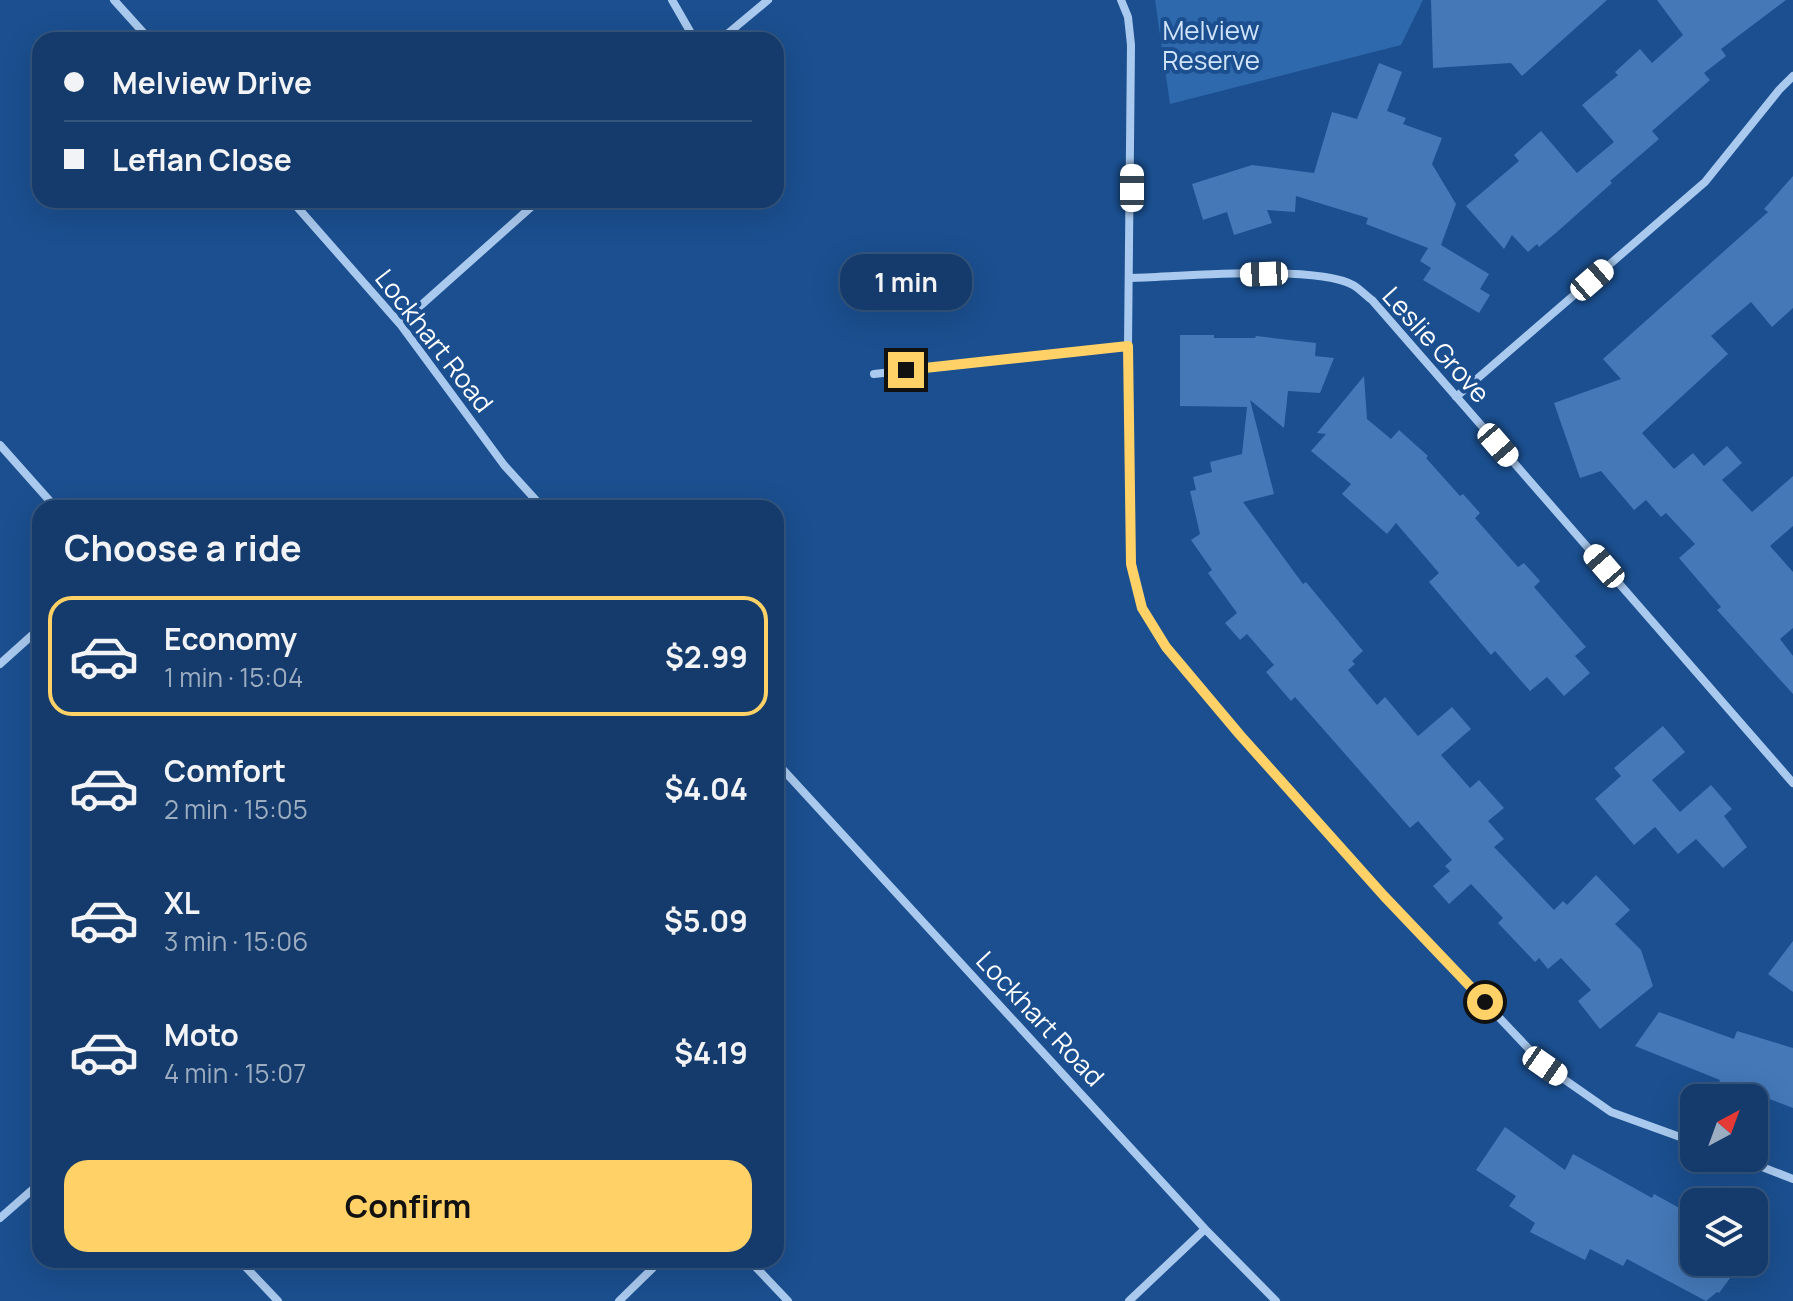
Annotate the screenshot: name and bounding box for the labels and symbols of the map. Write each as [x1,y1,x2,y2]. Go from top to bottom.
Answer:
park label: Melview Reserve [1162,12,1260,78]
car [1120,164,1144,212]
callout: 1 min [840,254,972,310]
car [1566,255,1618,305]
street label: Lockhart Road [368,261,502,419]
car [1240,261,1288,287]
street label: Leslie Grove [1375,278,1499,410]
route end [888,352,924,388]
car [1473,419,1523,471]
car [1579,540,1629,592]
street label: Lockhart Road [969,943,1113,1094]
route start [1467,984,1503,1020]
car [1518,1042,1572,1090]
north arrow [1680,1084,1768,1172]

